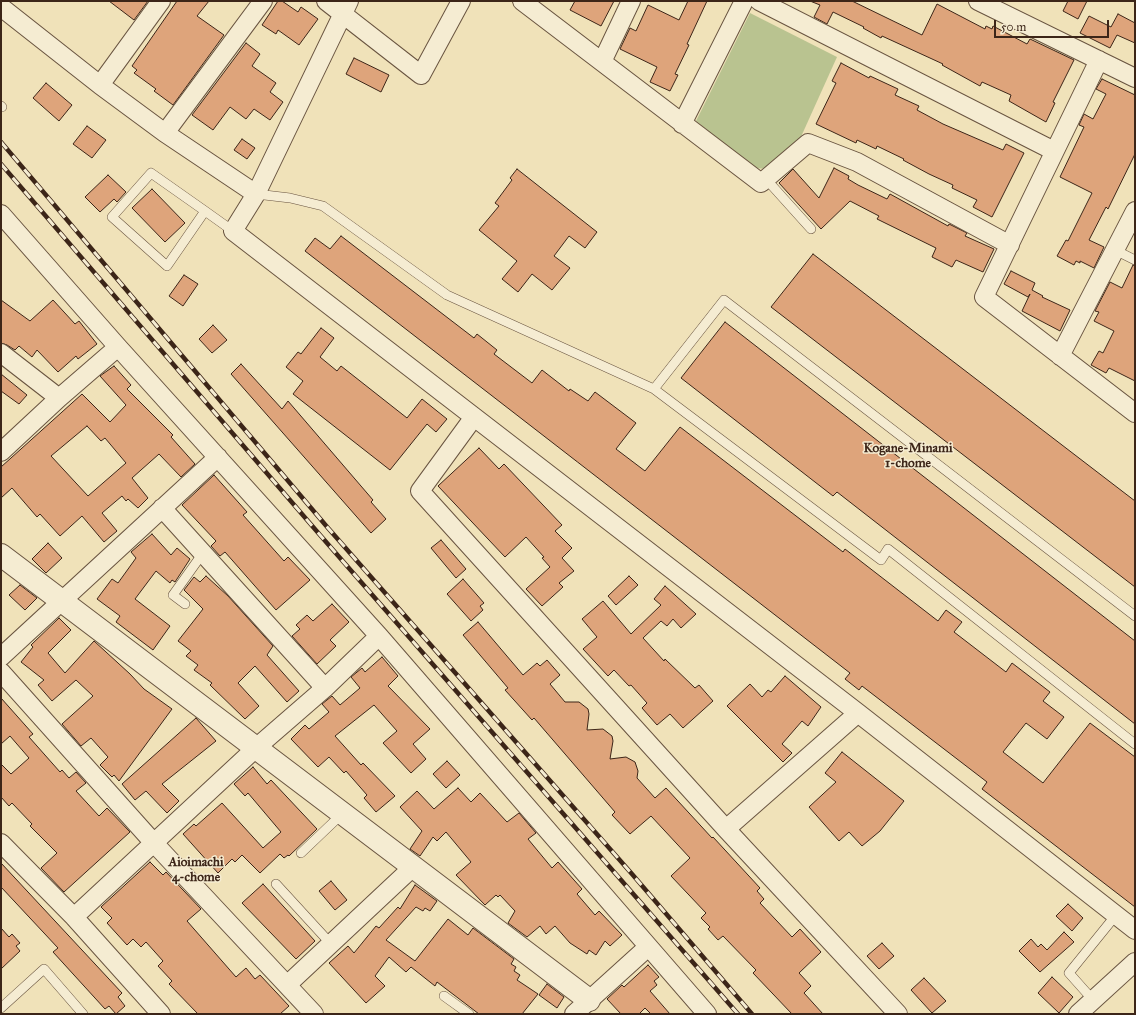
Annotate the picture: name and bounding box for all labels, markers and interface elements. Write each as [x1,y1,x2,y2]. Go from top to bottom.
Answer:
scale bar [996,12,1111,38]
text: 50 m [1001,20,1026,34]
district label: Kogane-Minami 1-chome [863,441,953,472]
district label: Aioimachi 4-chome [168,855,224,886]

